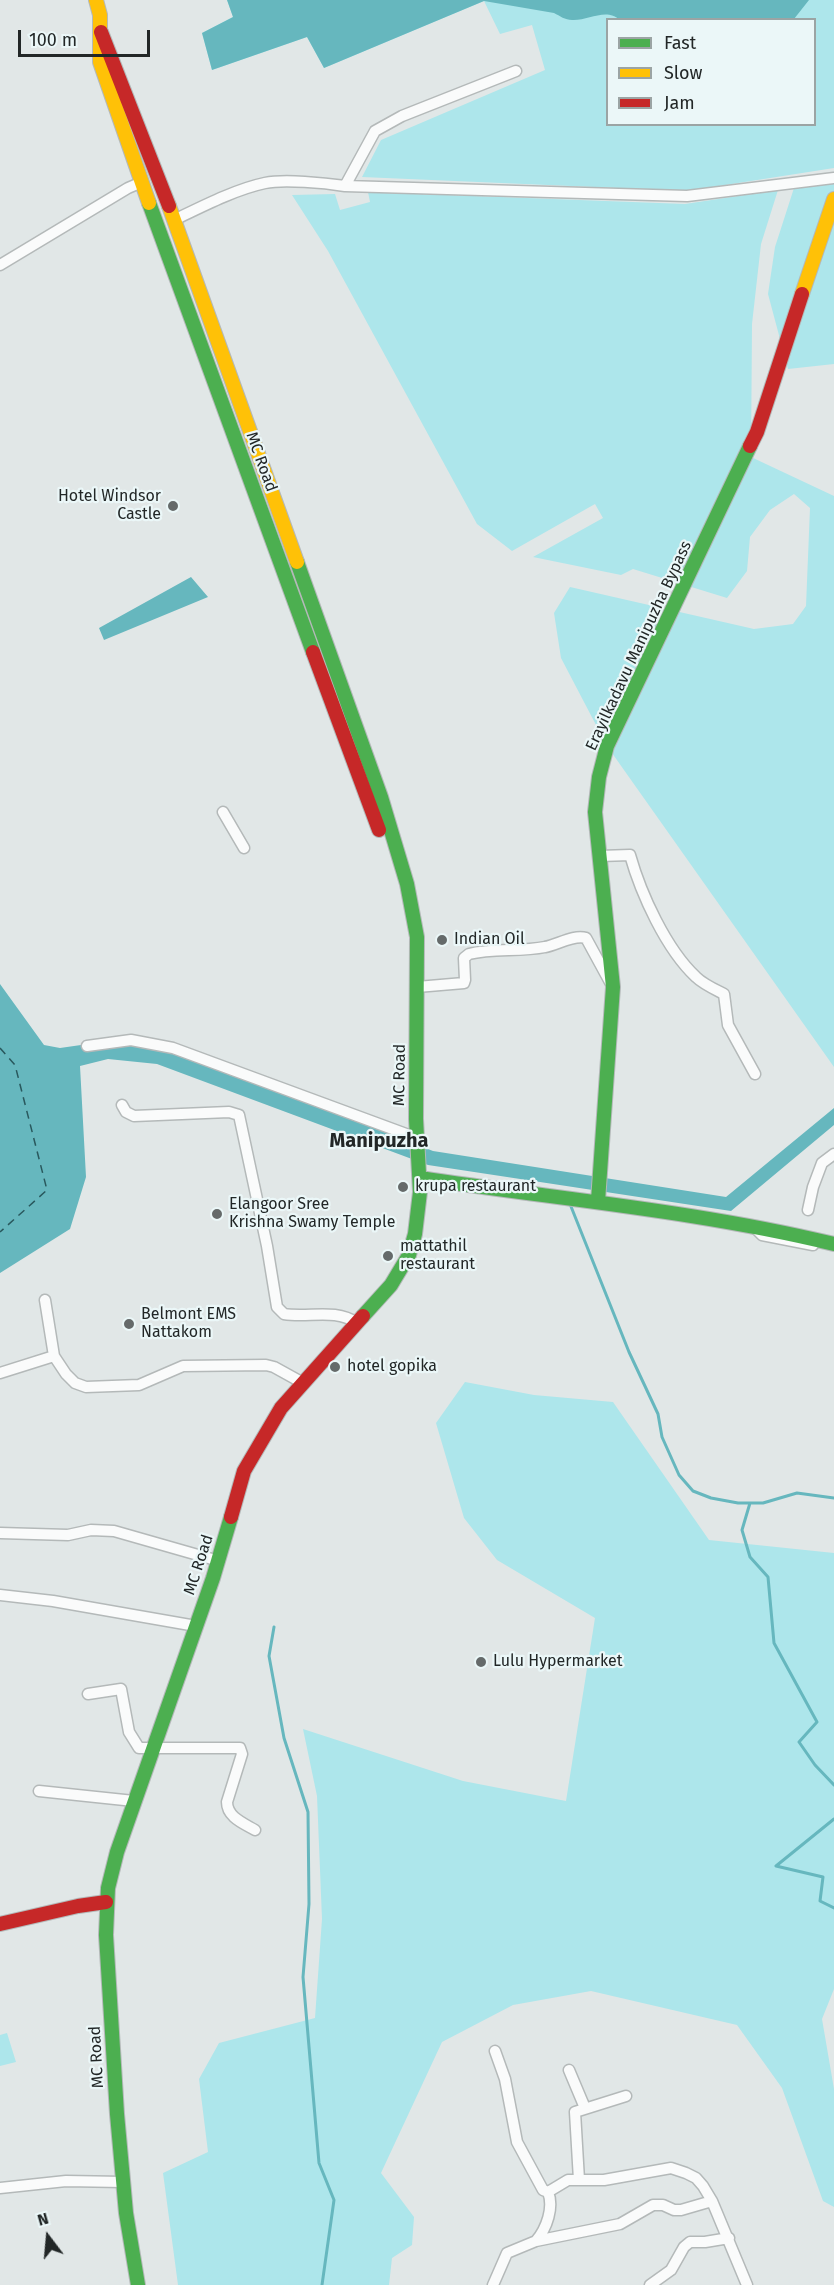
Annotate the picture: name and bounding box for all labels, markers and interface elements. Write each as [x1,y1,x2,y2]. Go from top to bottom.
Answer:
scale bar [21,18,153,56]
legend [606,18,816,126]
text: 100 m [29,29,77,51]
text: Fast [664,32,696,54]
text: Slow [664,62,702,84]
text: Jam [664,92,695,114]
street label: MC Road [241,429,281,495]
place label: Hotel Windsor Castle [58,487,161,525]
marker: Hotel Windsor Castle [166,499,180,513]
street label: Erayilkadavu Manipuzha Bypass [582,538,696,754]
place label: Indian Oil [454,930,525,950]
marker: Indian Oil [435,933,449,947]
street label: MC Road [390,1044,410,1106]
district label: Manipuzha [330,1129,428,1153]
place label: krupa restaurant [415,1177,536,1197]
marker: krupa restaurant [396,1180,410,1194]
place label: Elangoor Sree Krishna Swamy Temple [229,1195,395,1233]
marker: Elangoor Sree Krishna Swamy Temple [210,1207,224,1221]
place label: mattathil restaurant [400,1237,475,1275]
marker: mattathil restaurant [381,1249,395,1263]
place label: Belmont EMS Nattakom [141,1305,236,1343]
marker: Belmont EMS Nattakom [122,1317,136,1331]
place label: hotel gopika [347,1357,437,1377]
marker: hotel gopika [328,1360,342,1374]
street label: MC Road [180,1532,218,1598]
place label: Lulu Hypermarket [493,1652,623,1672]
marker: Lulu Hypermarket [474,1655,488,1669]
street label: MC Road [86,2025,108,2089]
north arrow [18,2207,78,2267]
text: N [35,2209,51,2230]

